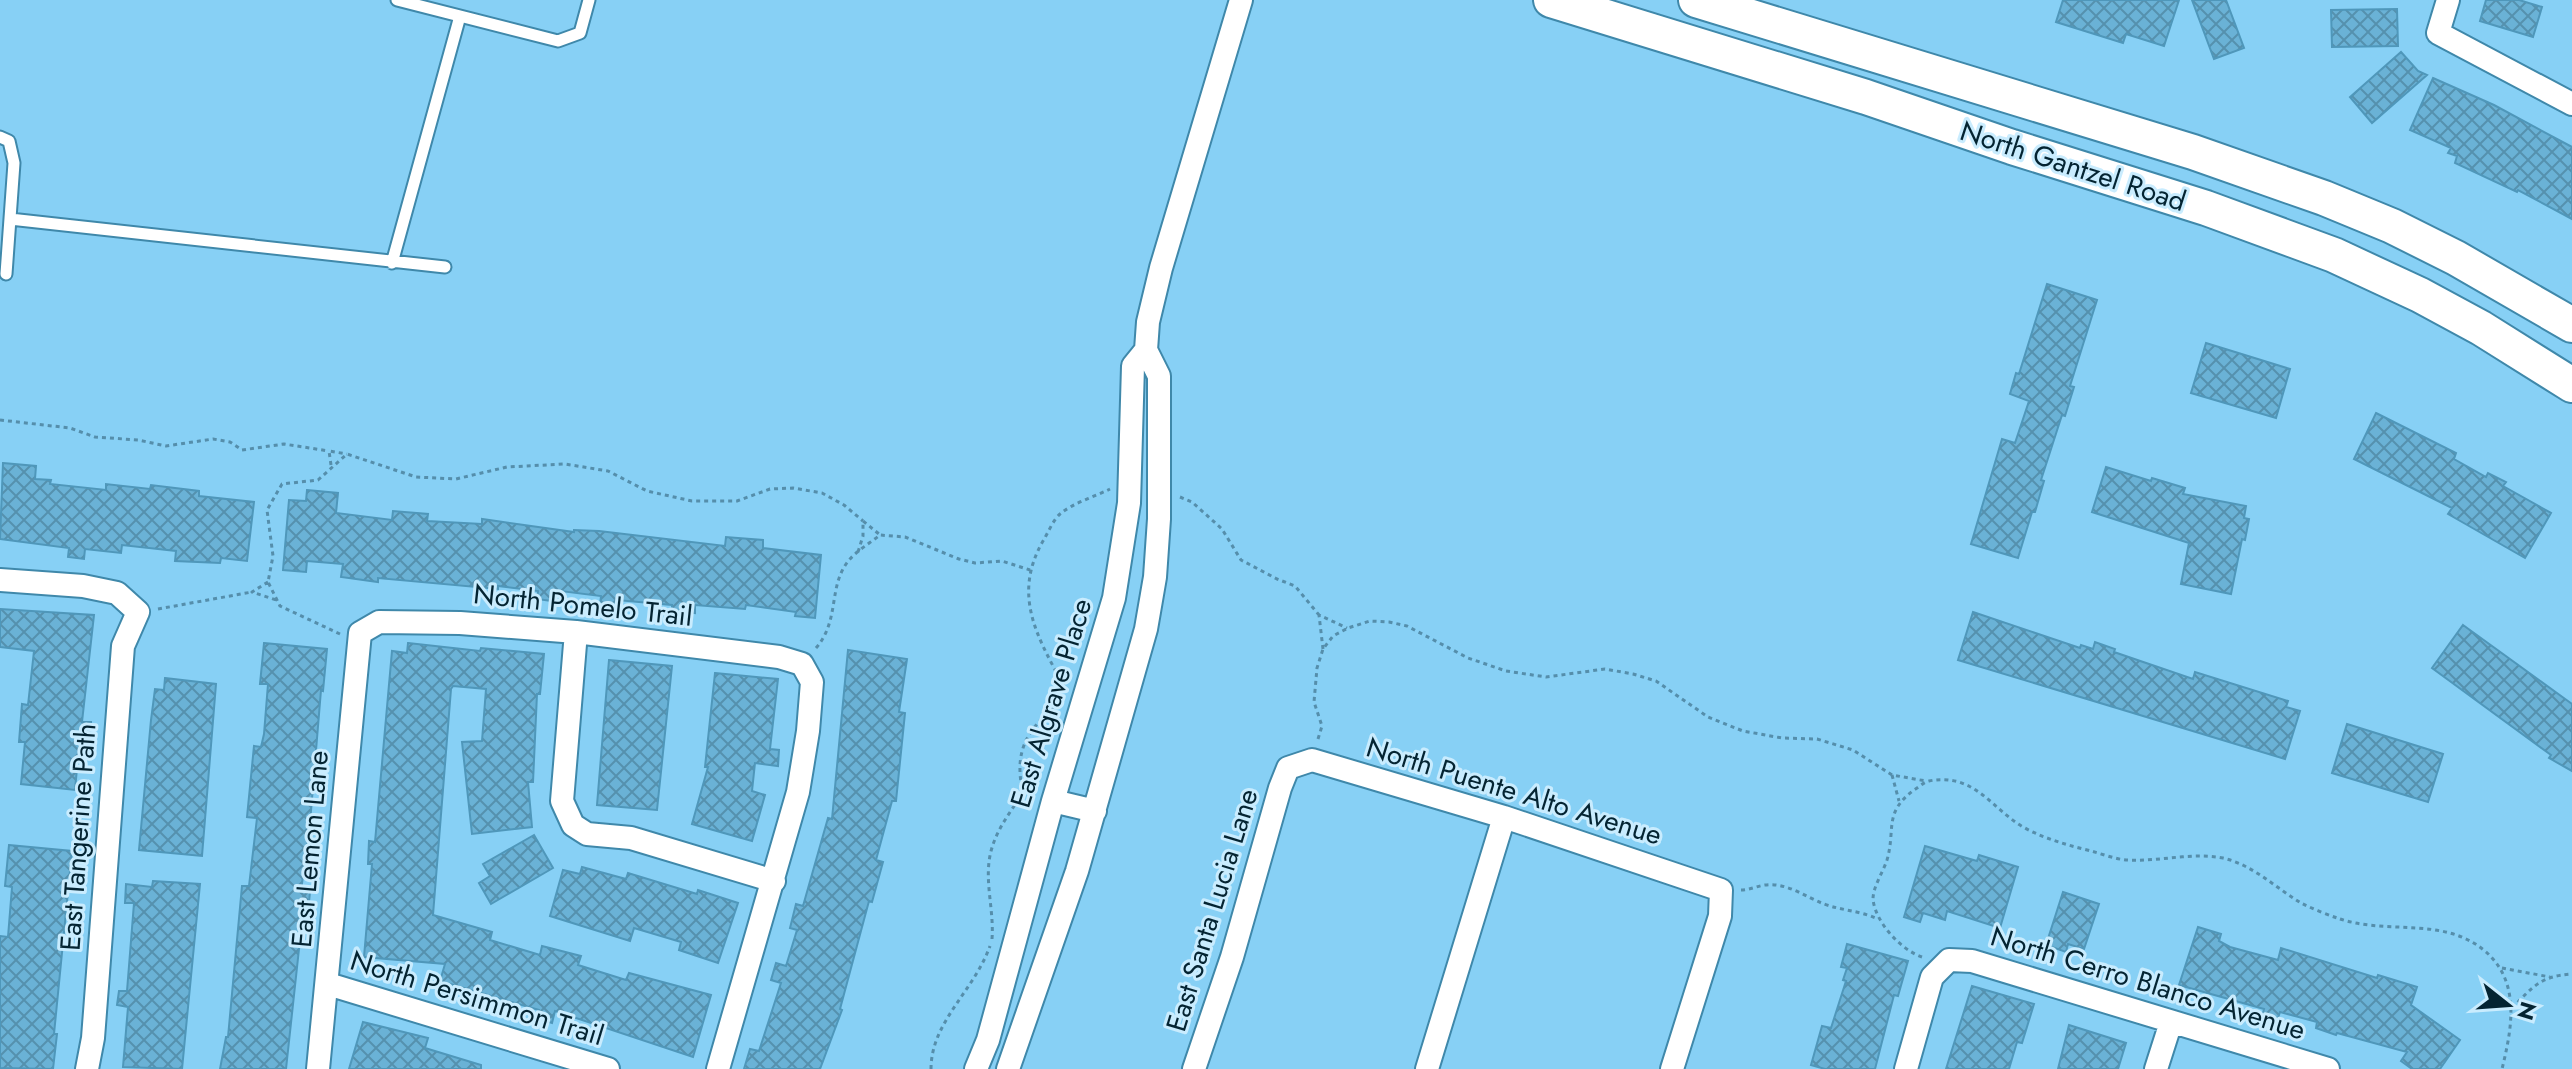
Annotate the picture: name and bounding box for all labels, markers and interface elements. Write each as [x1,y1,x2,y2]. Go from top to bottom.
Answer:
street label: North Gantzel Road [1955,110,2191,222]
street label: North Pomelo Trail [471,573,695,637]
street label: East Algrave Place [1000,593,1102,813]
street label: East Tangerine Path [50,722,106,952]
street label: North Puente Alto Avenue [1361,727,1667,855]
street label: East Lemon Lane [281,749,339,949]
street label: East Santa Lucia Lane [1156,784,1268,1036]
street label: North Cerro Blanco Avenue [1986,916,2310,1050]
street label: North Persimmon Trail [345,940,609,1056]
north arrow [2468,965,2548,1045]
text: N [2509,998,2545,1024]

